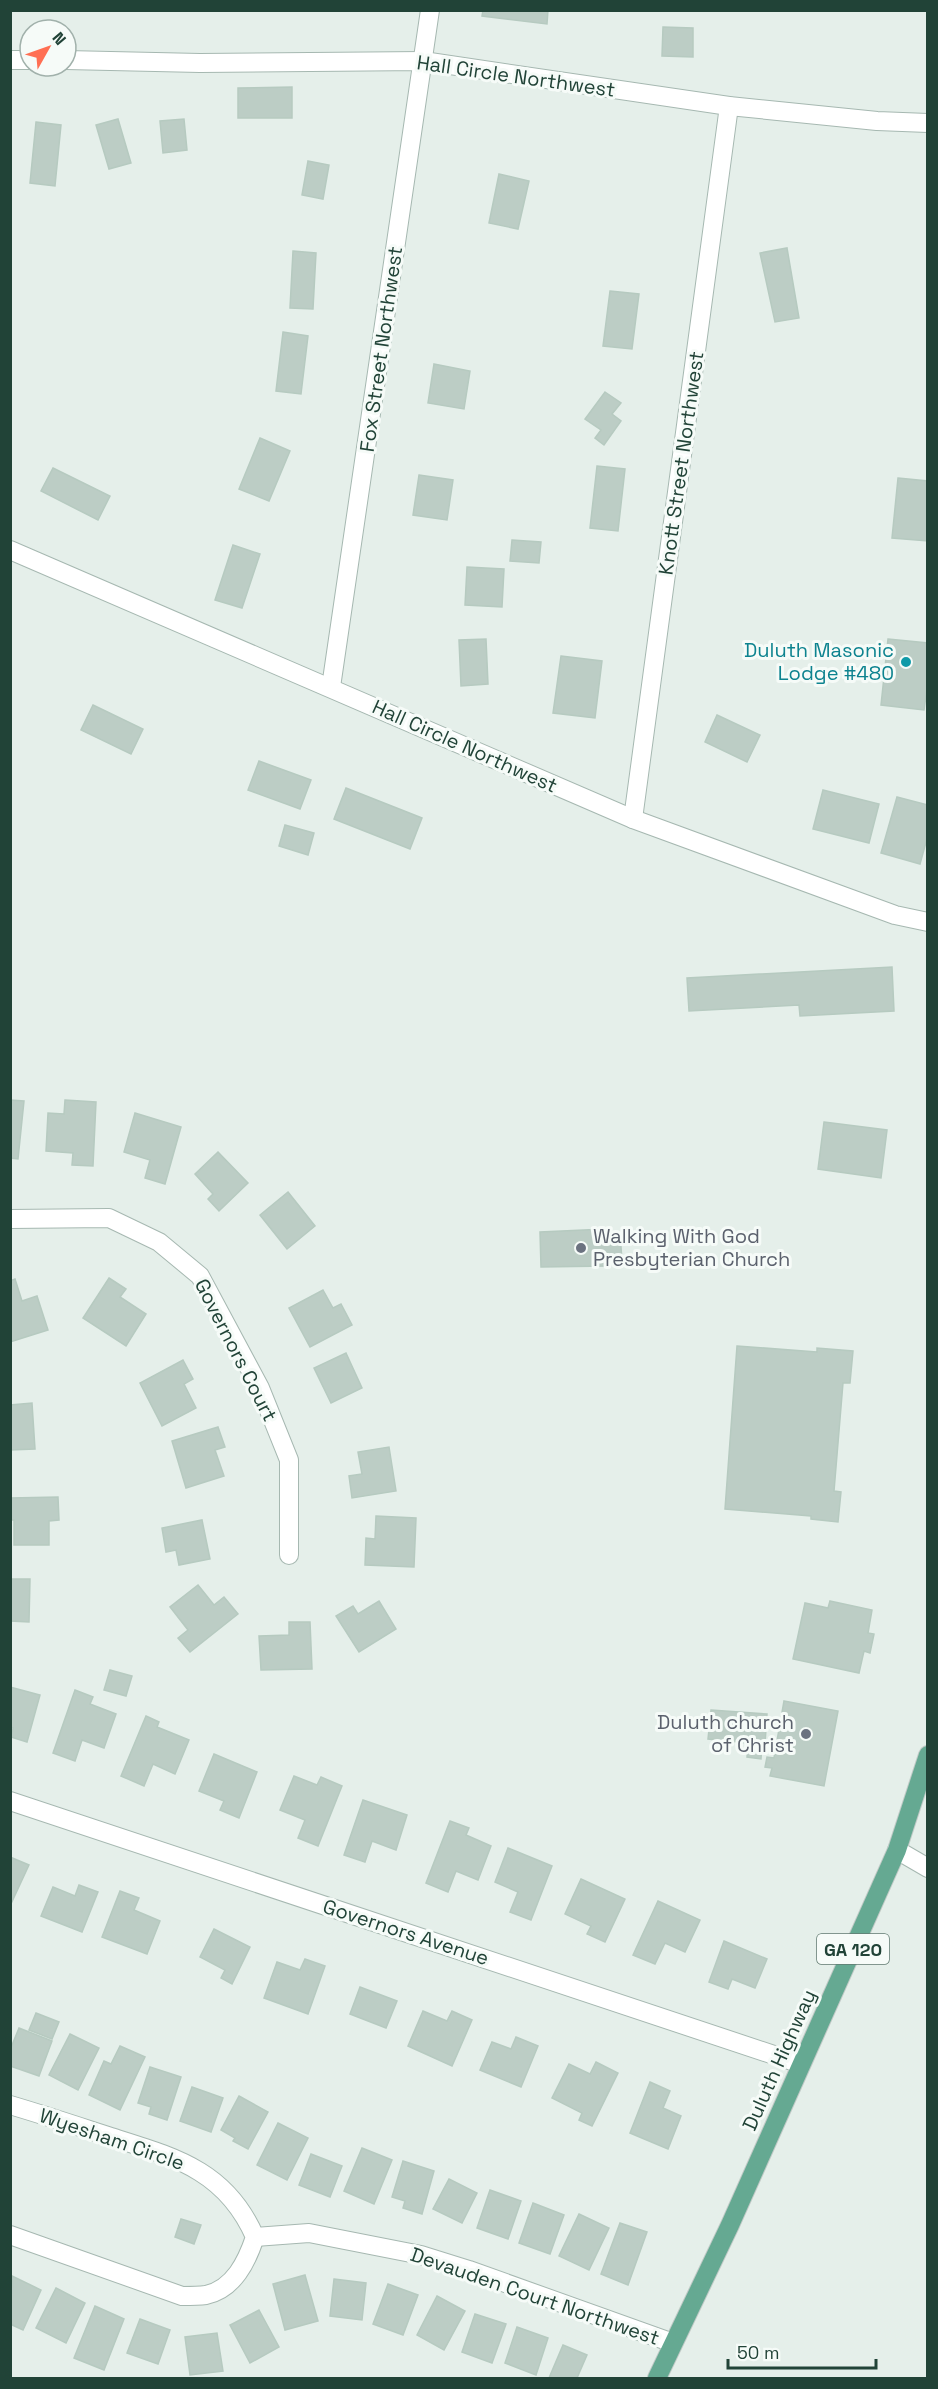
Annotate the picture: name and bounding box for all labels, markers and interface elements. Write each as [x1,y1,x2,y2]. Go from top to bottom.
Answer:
north arrow [18,18,78,78]
text: N [48,28,71,50]
street label: Hall Circle Northwest [415,49,617,103]
street label: Fox Street Northwest [354,245,408,453]
street label: Knott Street Northwest [652,349,710,577]
place label: Duluth Masonic Lodge #480 [744,637,894,686]
marker: Duluth Masonic Lodge #480 [899,655,913,669]
street label: Hall Circle Northwest [368,693,562,799]
place label: Walking With God Presbyterian Church [593,1223,790,1272]
marker: Walking With God Presbyterian Church [574,1241,588,1255]
street label: Governors Court [189,1274,283,1426]
place label: Duluth church of Christ [657,1709,794,1758]
marker: Duluth church of Christ [799,1727,813,1741]
street label: Governors Avenue [320,1893,492,1971]
road number: GA 120 [817,1934,889,1964]
street label: Duluth Highway [736,1985,822,2135]
street label: Wyesham Circle [36,2102,188,2176]
street label: Devauden Court Northwest [407,2241,663,2351]
scale bar [728,2332,876,2370]
text: 50 m [737,2341,779,2364]

